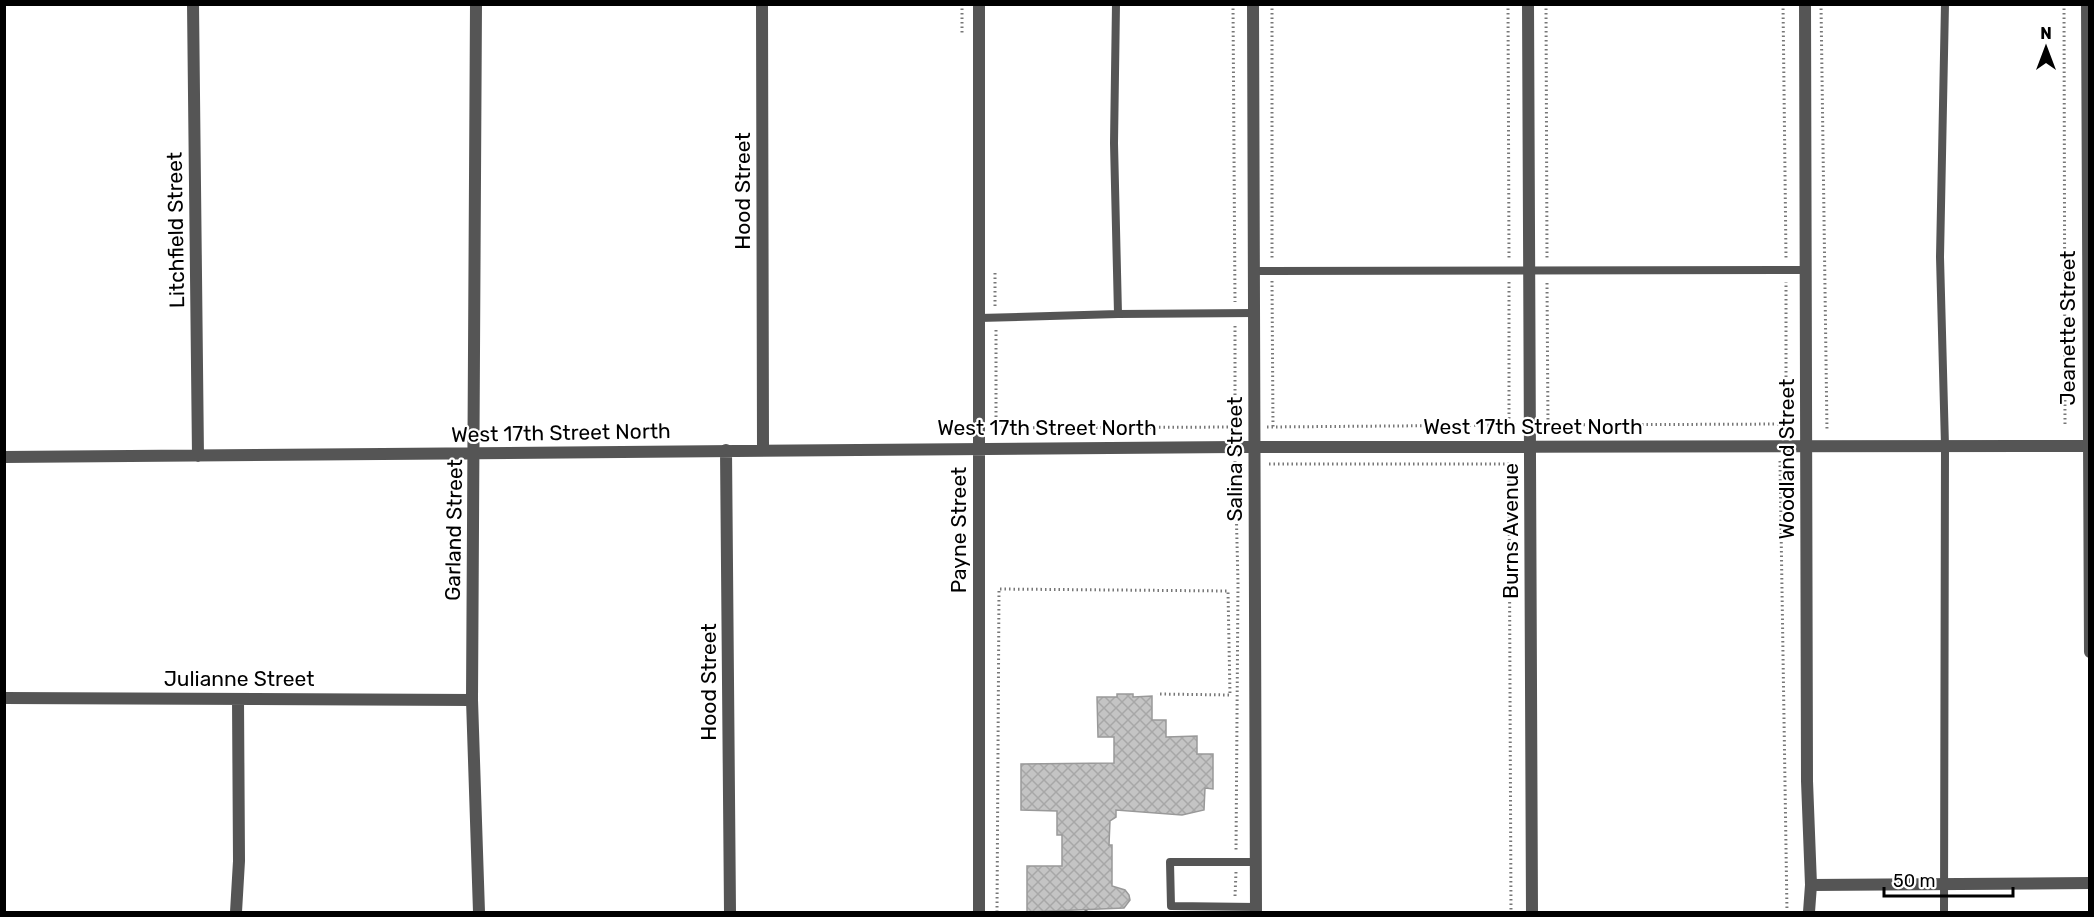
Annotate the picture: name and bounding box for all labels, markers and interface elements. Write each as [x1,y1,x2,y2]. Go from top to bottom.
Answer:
north arrow [2016,18,2076,78]
text: N [2040,24,2052,43]
street label: Hood Street [730,132,755,250]
street label: Litchfield Street [162,152,189,308]
street label: Jeanette Street [2055,250,2080,406]
street label: Woodland Street [1774,379,1799,539]
street label: Salina Street [1222,396,1247,522]
street label: West 17th Street North [1423,414,1643,439]
street label: West 17th Street North [937,415,1157,440]
street label: West 17th Street North [451,418,671,447]
street label: Garland Street [440,459,467,601]
street label: Burns Avenue [1498,463,1523,599]
street label: Payne Street [946,467,971,593]
street label: Hood Street [696,623,721,741]
street label: Julianne Street [164,666,314,691]
scale bar [1884,860,2013,898]
text: 50 m [1893,870,1936,892]

